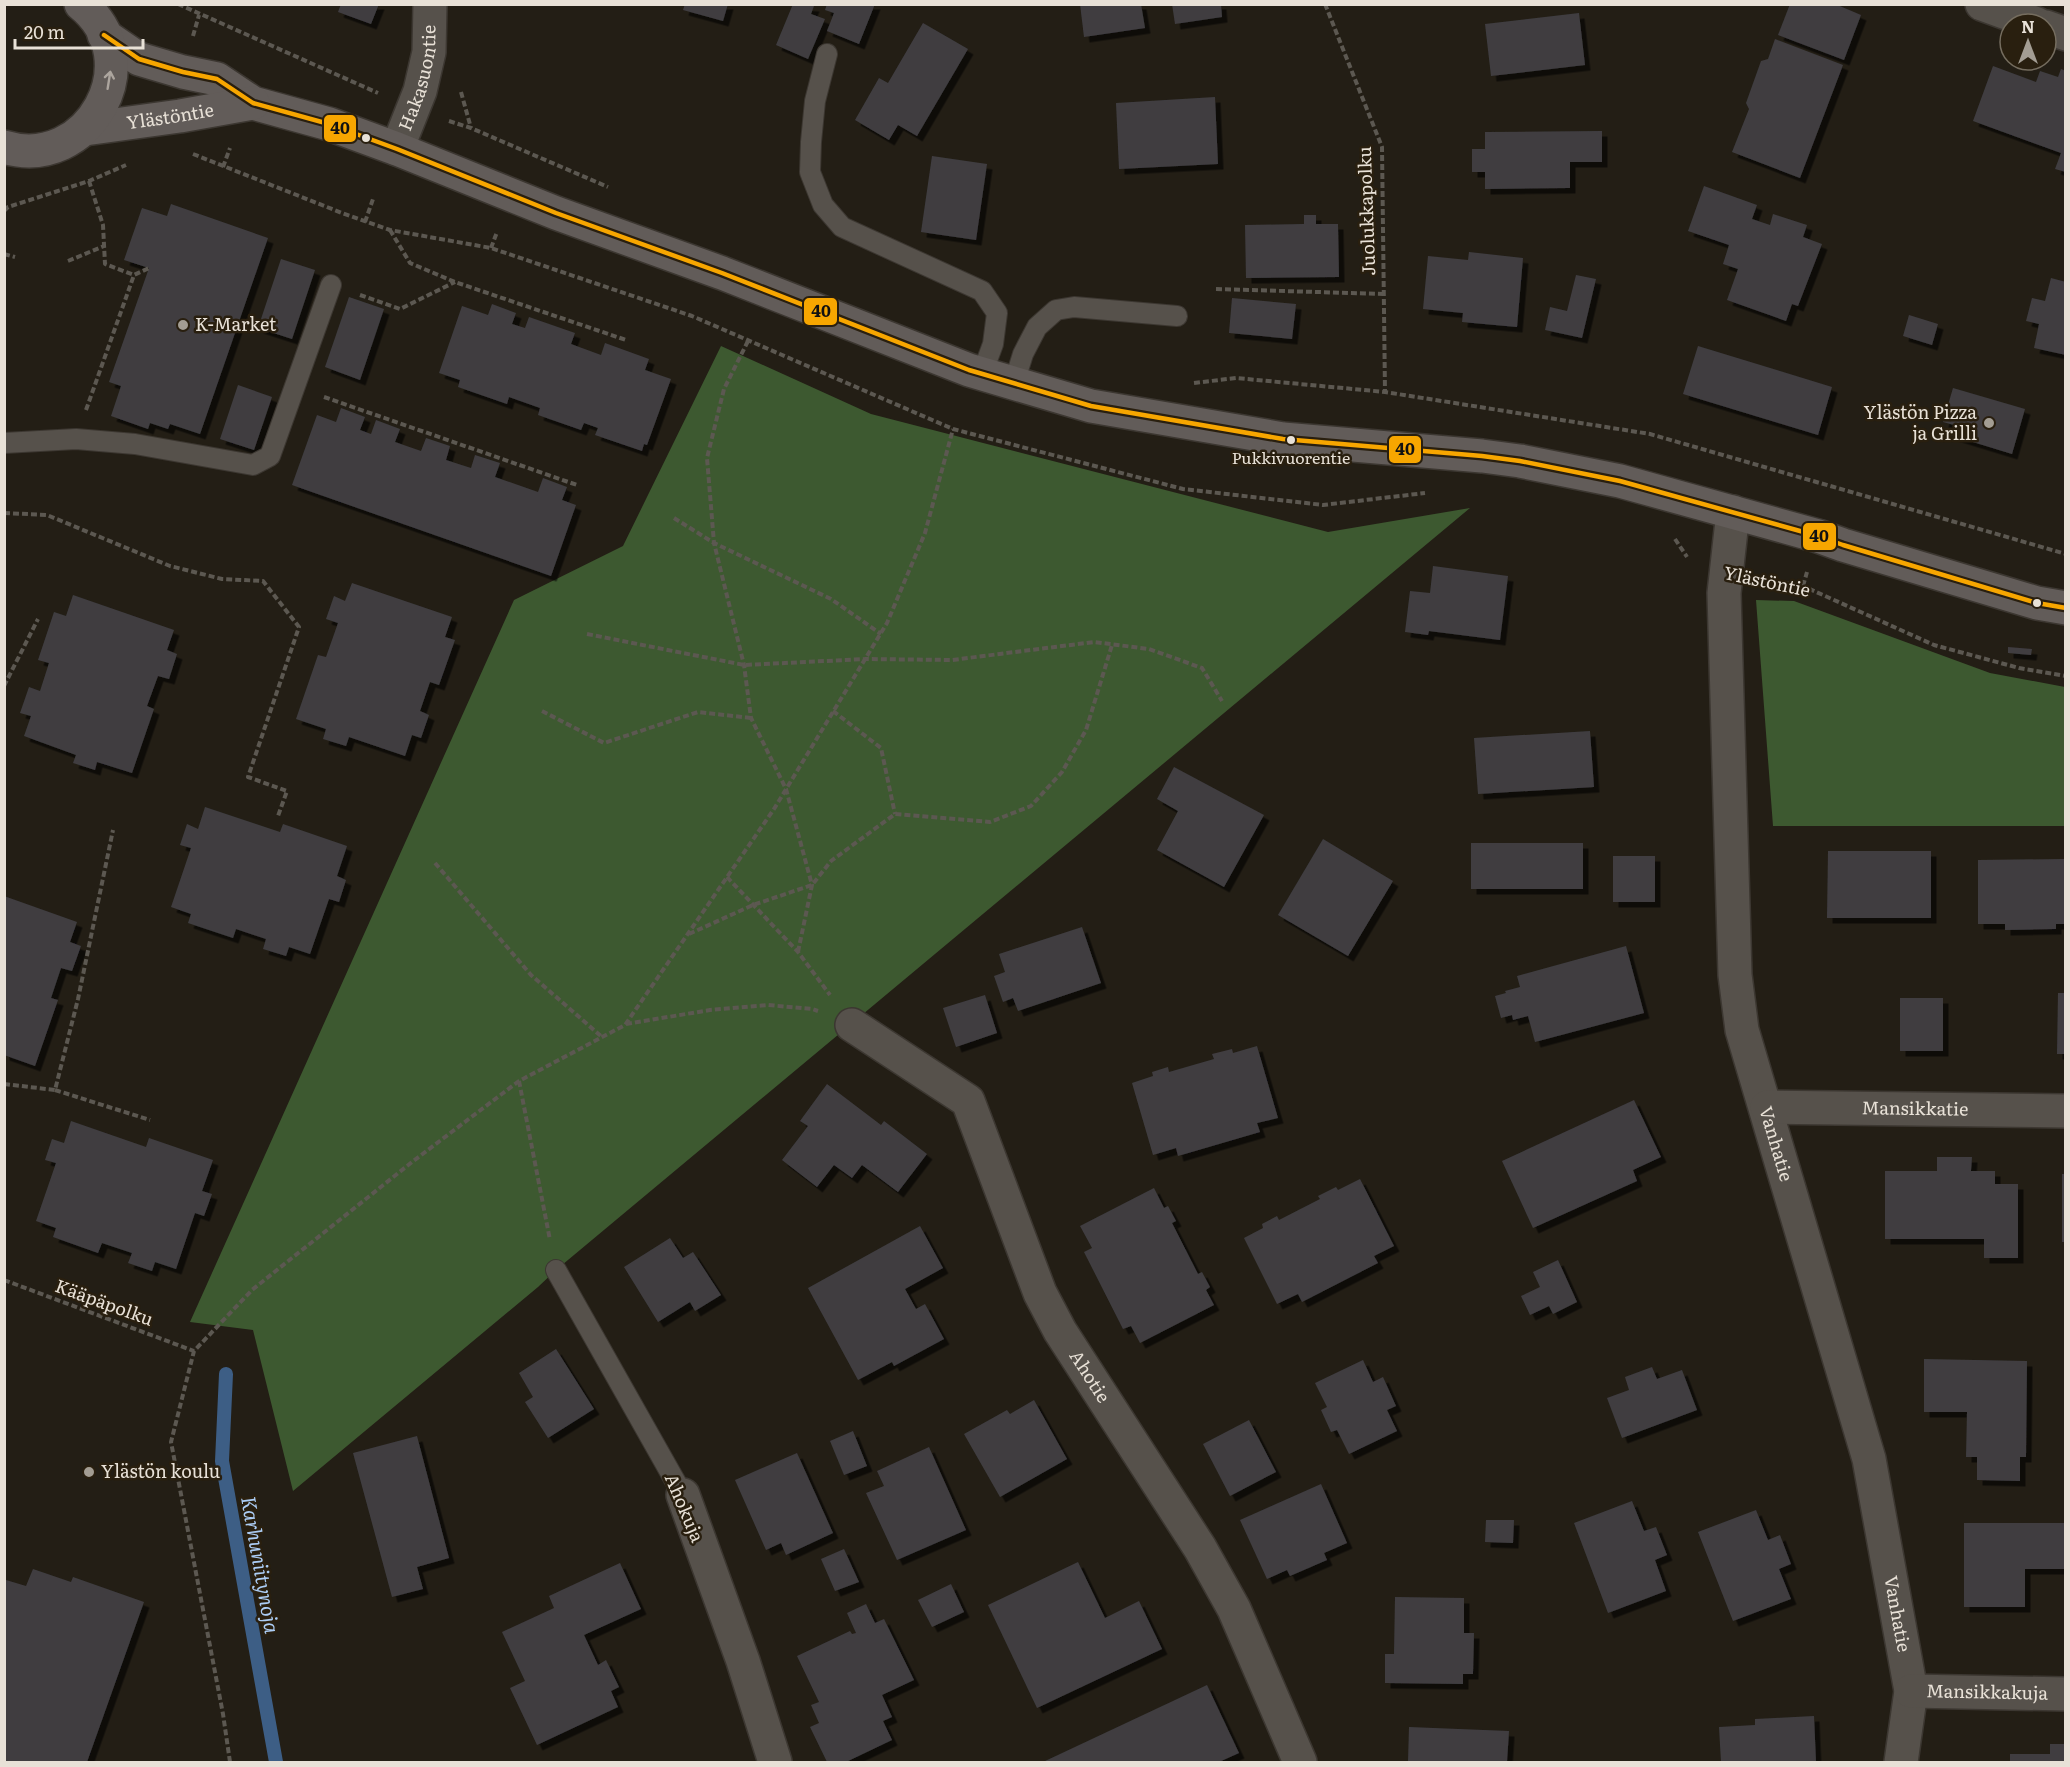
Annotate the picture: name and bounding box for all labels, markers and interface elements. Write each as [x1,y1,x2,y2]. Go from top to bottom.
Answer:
scale bar [15,12,142,50]
north arrow [1998,12,2058,72]
text: N [2021,14,2035,38]
text: 20 m [24,18,65,45]
street label: Hakasuontie [391,25,442,134]
one-way arrow [104,70,115,90]
street label: Ylästöntie [125,95,216,135]
line badge: 40 [323,114,357,143]
text: 40 [330,115,350,139]
unlabelled marker [360,132,372,144]
street label: Juolukkapolku [1350,146,1381,276]
line badge: 40 [803,297,838,326]
text: 40 [811,298,831,322]
place label: K-Market [195,310,277,337]
marker: K-Market [176,318,190,332]
place label: Ylästön Pizza ja Grilli [1864,398,1977,446]
marker: Ylästön Pizza ja Grilli [1982,416,1996,430]
marker: Pukkivuorentie [1285,434,1297,446]
line badge: 40 [1388,435,1422,464]
text: 40 [1395,436,1415,460]
place label: Pukkivuorentie [1232,445,1350,469]
line badge: 40 [1802,522,1837,551]
text: 40 [1809,523,1829,547]
street label: Ylästöntie [1721,558,1813,603]
unlabelled marker [2031,597,2043,609]
street label: Mansikkatie [1861,1093,1969,1122]
street label: Vanhatie [1753,1103,1801,1184]
street label: Kääpäpolku [52,1271,157,1332]
street label: Ahotie [1064,1344,1118,1408]
place label: Ylästön koulu [101,1457,220,1484]
marker: Ylästön koulu [82,1465,96,1479]
street label: Ahokuja [659,1469,712,1546]
water label: Karhuniitynoja [235,1494,289,1636]
street label: Vanhatie [1878,1573,1919,1654]
street label: Mansikkakuja [1926,1676,2049,1706]

